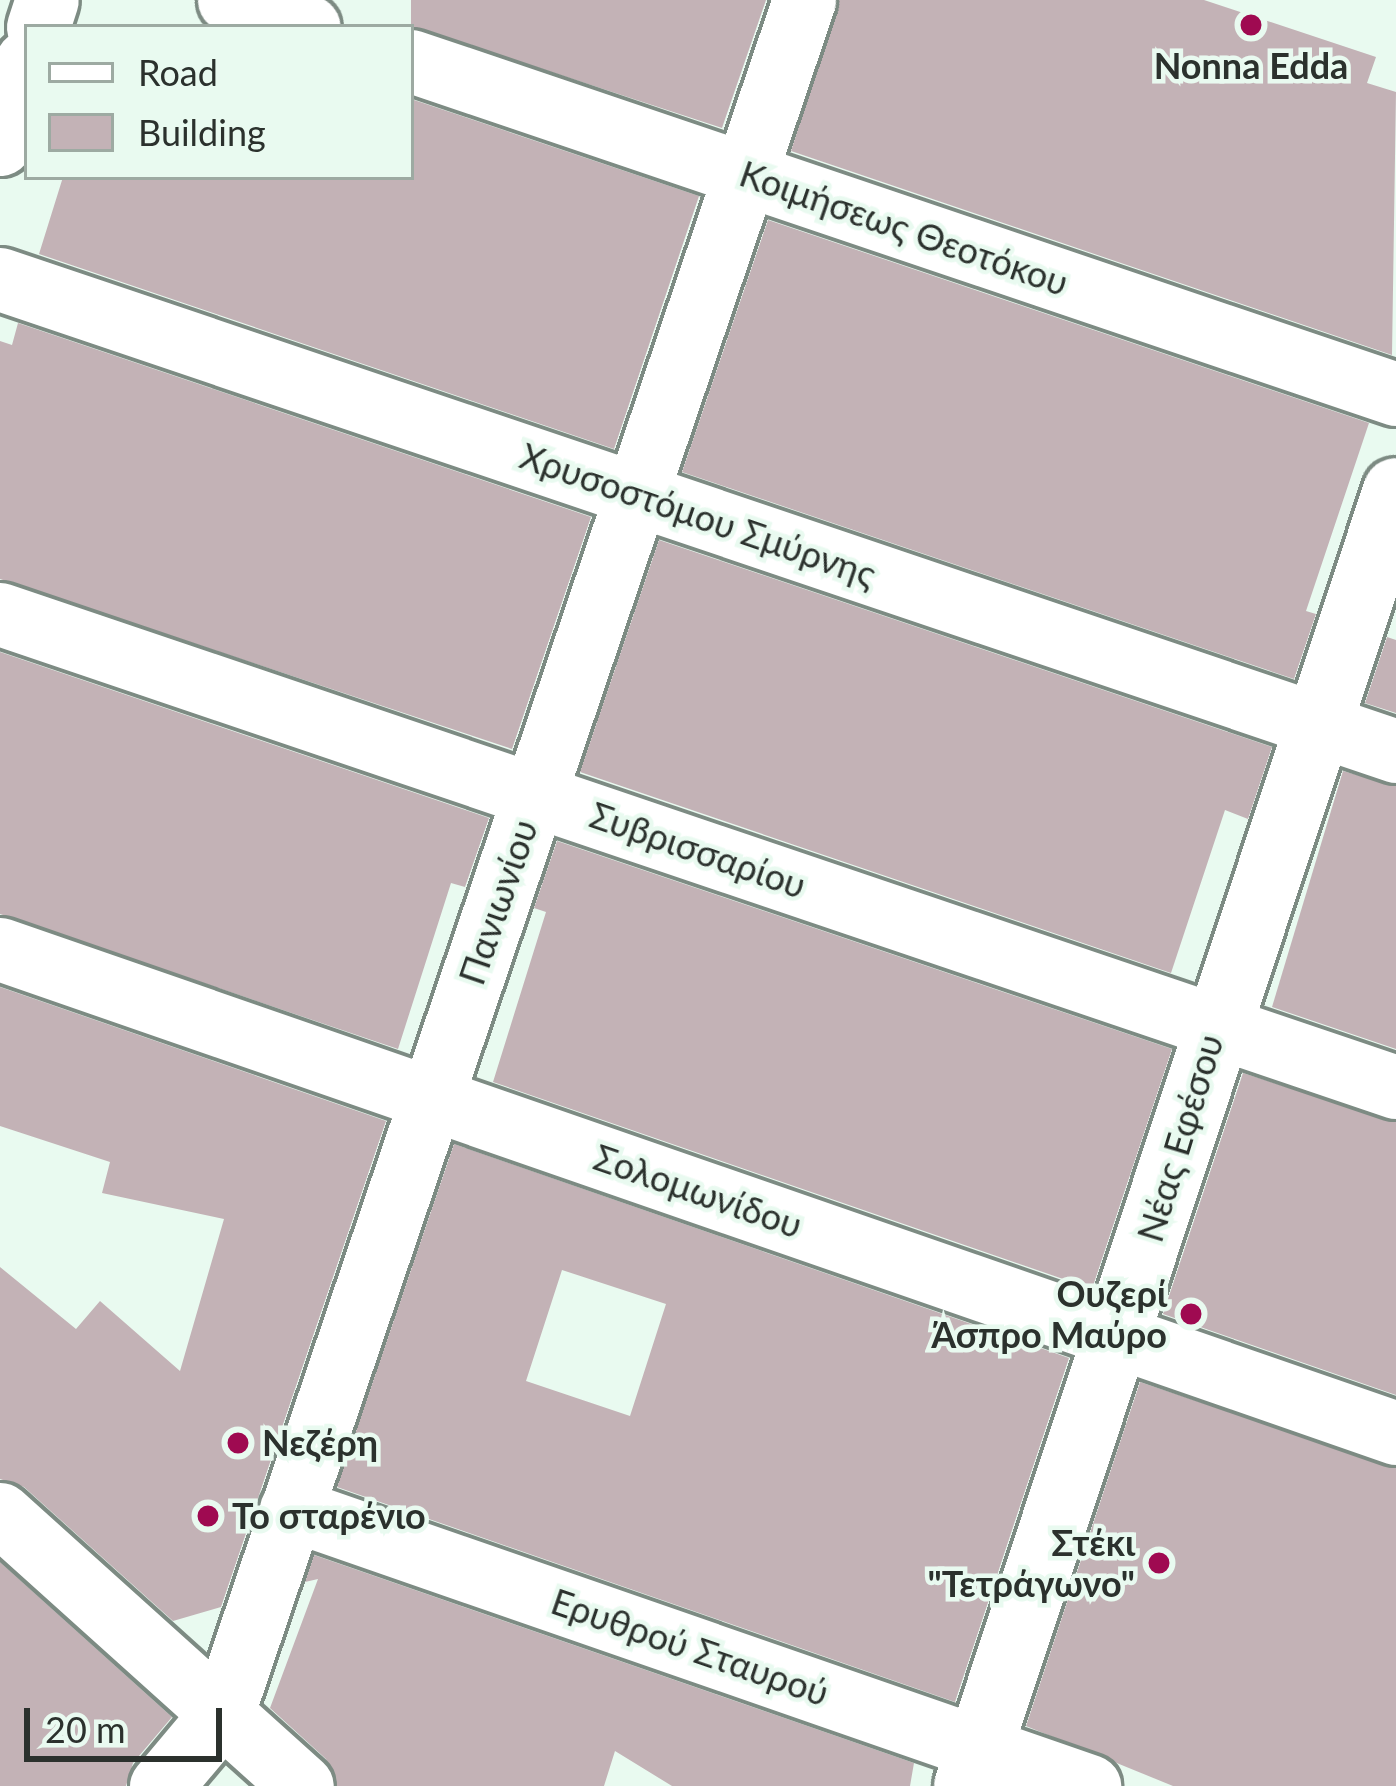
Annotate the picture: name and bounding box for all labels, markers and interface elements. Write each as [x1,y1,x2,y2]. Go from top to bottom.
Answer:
marker: Nonna Edda [1238,12,1264,38]
legend [24,24,414,180]
place label: Nonna Edda [1154,44,1348,88]
text: Road [138,50,218,94]
text: Building [138,110,266,154]
street label: Κοιμήσεως Θεοτόκου [734,152,1074,304]
street label: Χρυσοστόμου Σμύρνης [515,434,881,596]
street label: Συβρισσαρίου [585,793,811,907]
street label: Πανιωνίου [450,814,546,990]
street label: Νέας Εφέσου [1128,1029,1232,1247]
street label: Σολομωνίδου [588,1135,808,1247]
place label: Ουζερί Άσπρο Μαύρο [931,1271,1167,1356]
marker: Ουζερί Άσπρο Μαύρο [1178,1301,1204,1327]
place label: Νεζέρη [262,1421,378,1465]
marker: Νεζέρη [225,1430,251,1456]
place label: Το σταρένιο [232,1494,426,1538]
marker: Το σταρένιο [195,1503,221,1529]
place label: Στέκι "Τετράγωνο" [928,1520,1135,1605]
marker: Στέκι "Τετράγωνο" [1146,1550,1172,1576]
street label: Ερυθρού Σταυρού [546,1579,834,1715]
scale bar [30,1684,228,1758]
text: 20 m [45,1707,126,1751]

